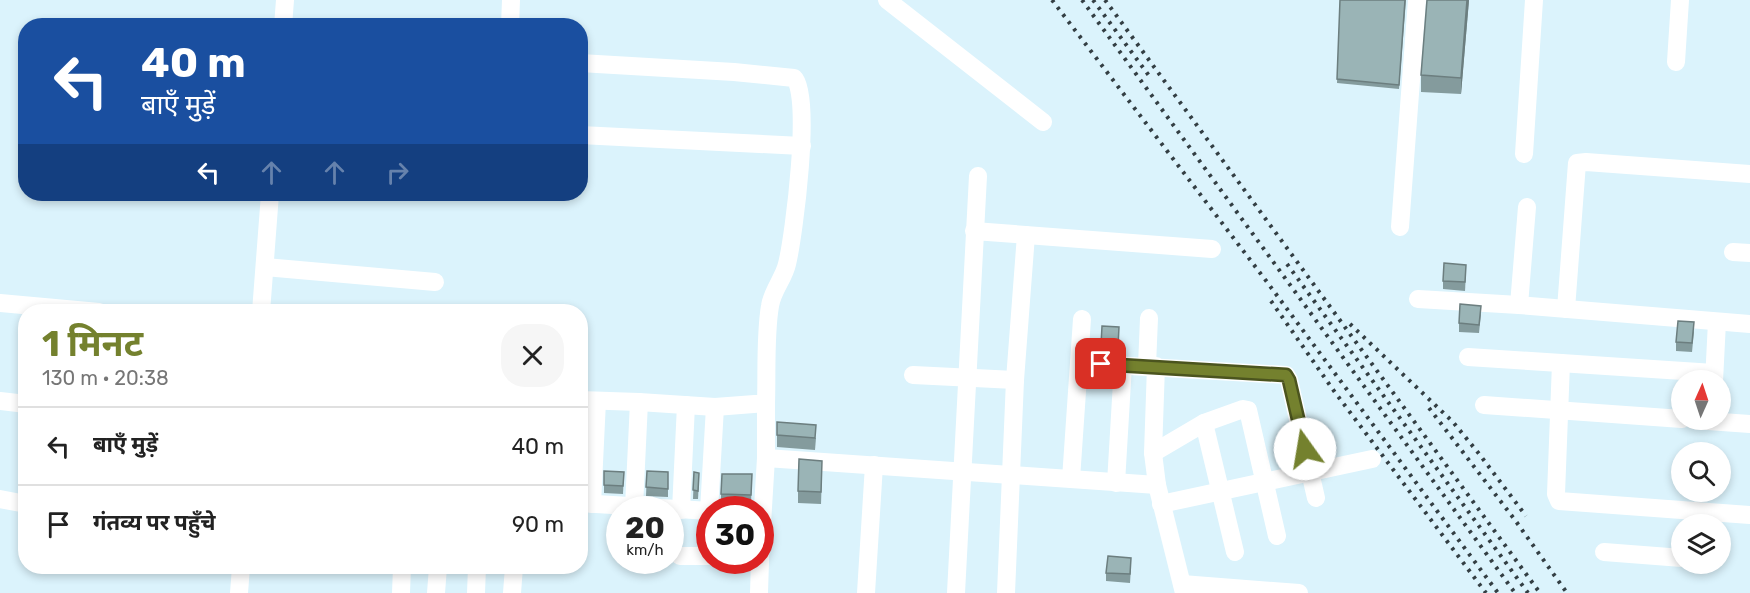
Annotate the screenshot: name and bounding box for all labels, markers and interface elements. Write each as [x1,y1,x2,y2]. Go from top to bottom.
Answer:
text: 40 m [141,38,246,88]
icon: left [42,42,120,120]
text: बाएँ मुड़ें [141,89,216,121]
icon: left [192,156,225,189]
icon: ahead [255,156,288,189]
icon: ahead [318,156,351,189]
icon: right [381,156,414,189]
text: 1 मिनट [42,322,143,365]
button: close [501,324,564,387]
pin [1075,338,1126,389]
icon: arrive [1084,347,1117,380]
text: 130 m · 20:38 [42,366,169,390]
north arrow [1671,370,1731,430]
map controls [1671,370,1731,574]
position arrow [1273,417,1337,481]
icon: left [42,430,75,463]
text: बाएँ मुड़ें [93,431,158,458]
text: 40 m [511,433,564,460]
button: search [1671,442,1731,502]
speed limit sign: 30 [696,496,774,574]
icon: arrive [42,508,75,541]
text: गंतव्य पर पहुँचे [93,509,215,536]
text: 20 [625,510,665,546]
text: 90 m [512,511,564,538]
button: layers [1671,514,1731,574]
text: km/h [626,541,664,559]

